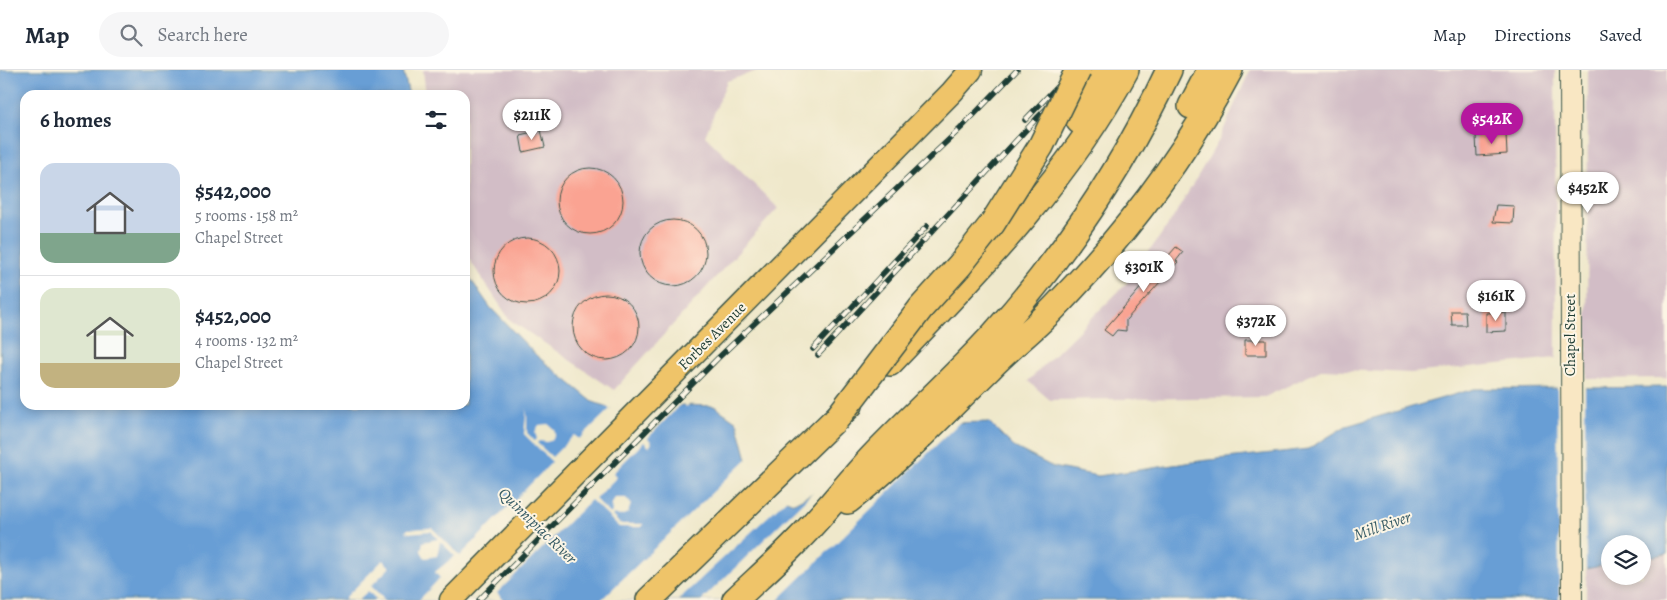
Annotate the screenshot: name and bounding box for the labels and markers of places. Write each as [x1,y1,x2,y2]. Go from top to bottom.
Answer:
pin: $211K [497,98,567,141]
pin: $542K [1457,102,1527,145]
pin: $452K [1553,172,1623,214]
pin: $301K [1109,250,1179,293]
pin: $161K [1461,280,1531,322]
pin: $372K [1221,304,1291,347]

